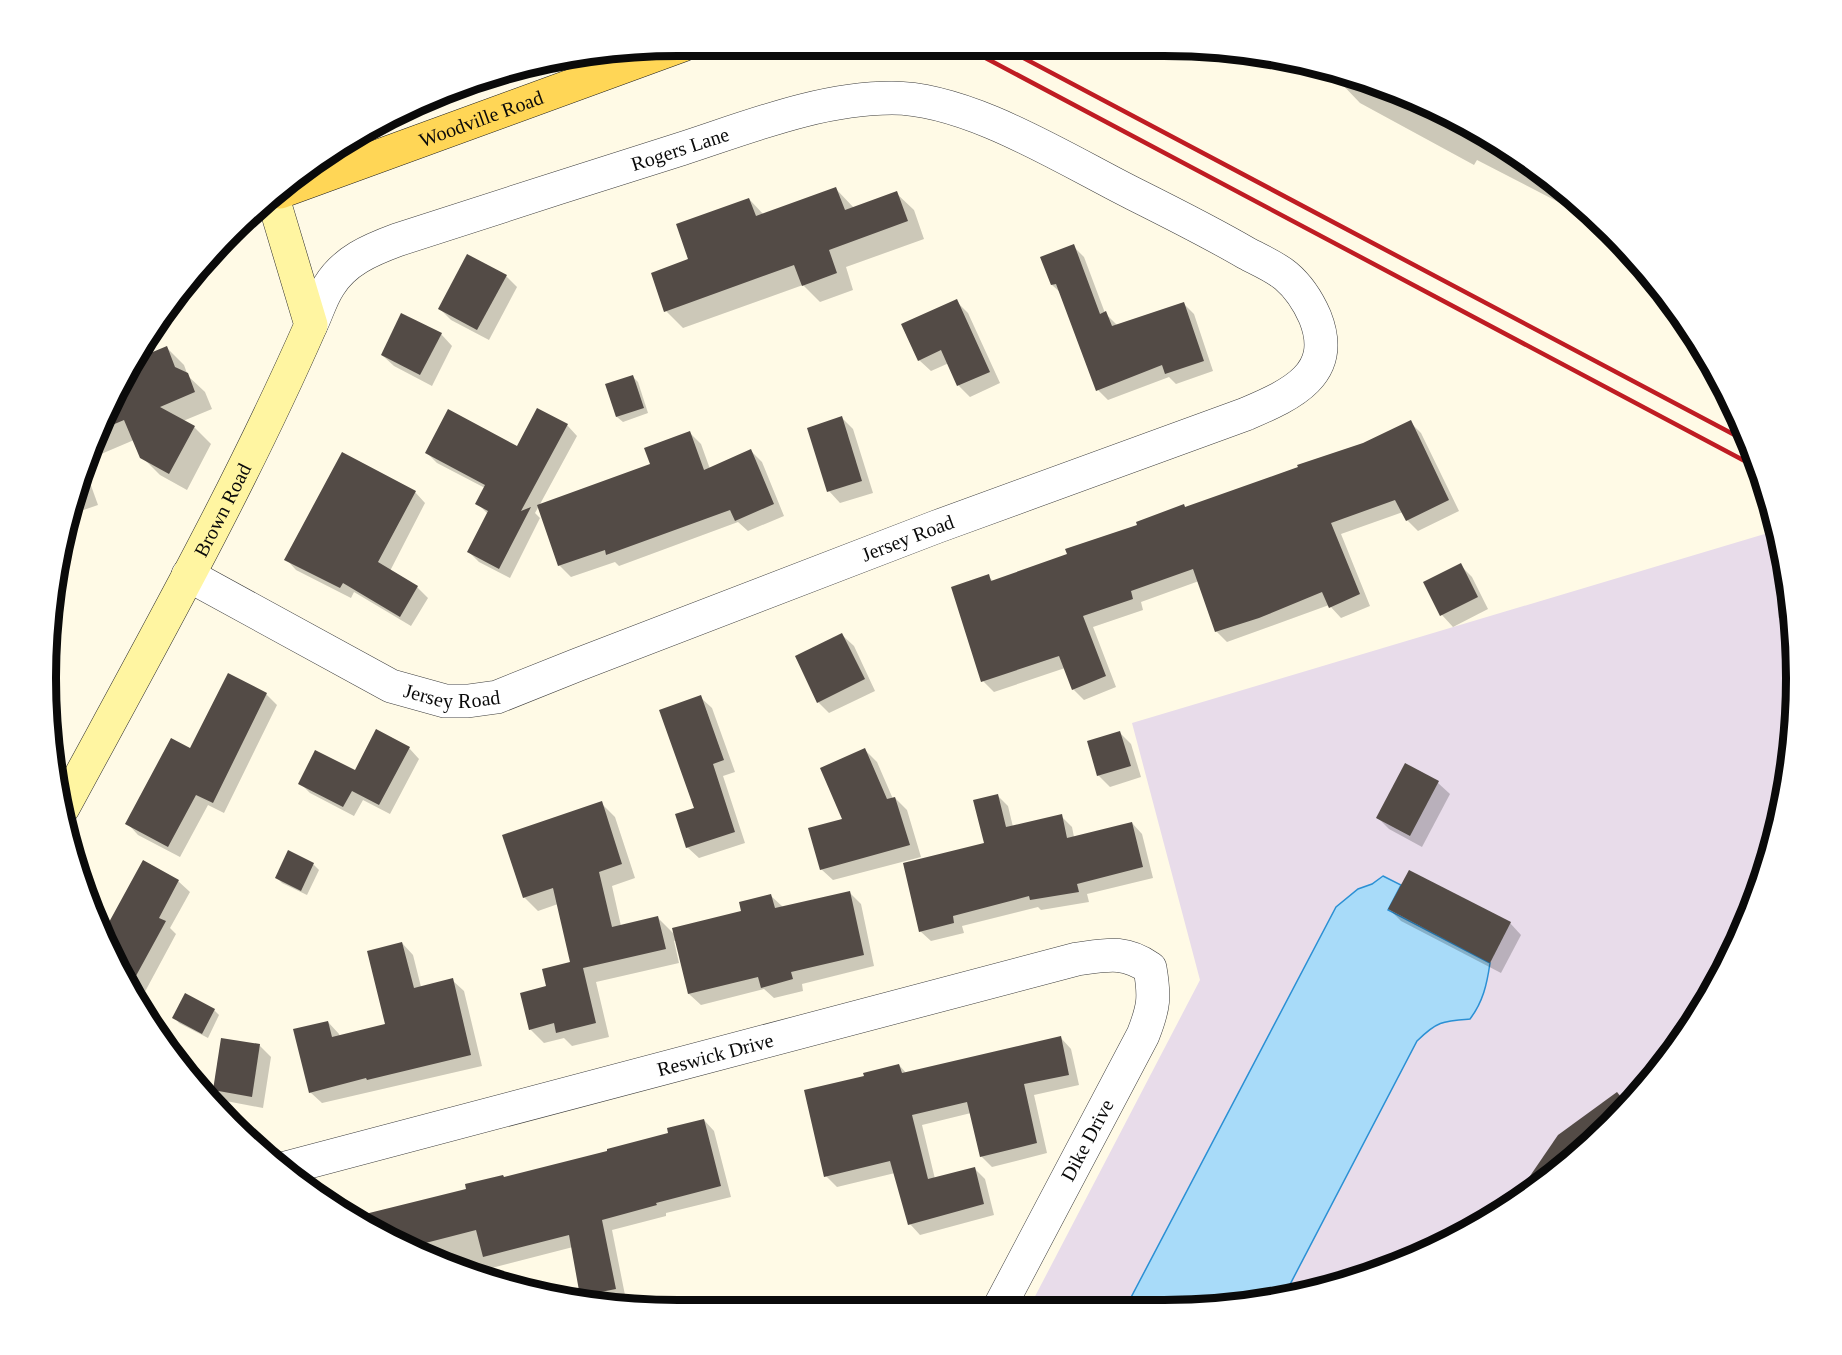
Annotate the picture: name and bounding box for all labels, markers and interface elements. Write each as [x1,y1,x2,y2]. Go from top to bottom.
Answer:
street label: Woodville Road [416,86,546,151]
street label: Rogers Lane [628,123,732,176]
street label: Brown Road [189,460,255,560]
street label: Jersey Road [858,510,957,566]
street label: Jersey Road [402,679,501,713]
street label: Reswick Drive [655,1029,776,1080]
street label: Dike Drive [1056,1095,1118,1185]

